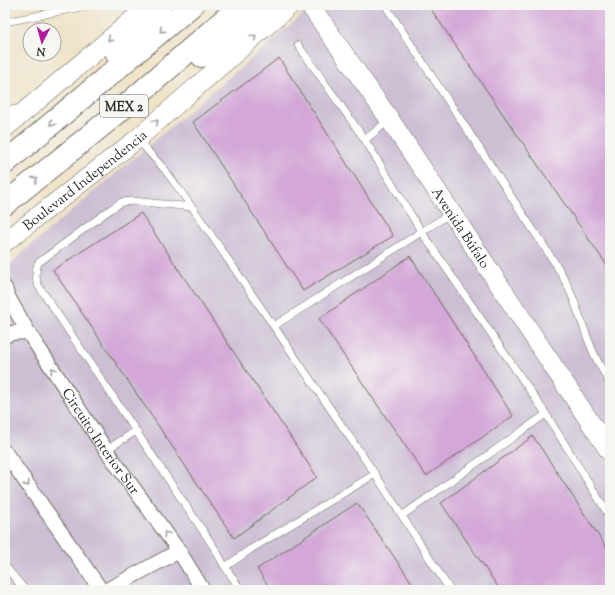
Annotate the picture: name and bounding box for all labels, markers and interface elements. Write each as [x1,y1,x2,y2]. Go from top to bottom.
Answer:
north arrow [22,22,62,62]
one-way arrow [160,26,167,33]
one-way arrow [249,34,257,41]
one-way arrow [107,35,115,42]
text: N [36,43,47,59]
road number: MEX 2 [100,95,148,117]
one-way arrow [50,118,57,125]
one-way arrow [151,120,159,127]
street label: Boulevard Independencia [19,126,153,236]
one-way arrow [31,177,38,184]
street label: Avenida Búfalo [425,184,494,273]
one-way arrow [50,367,57,374]
street label: Circuito Interior Sur [56,385,143,500]
one-way arrow [22,480,30,487]
one-way arrow [164,531,171,538]

